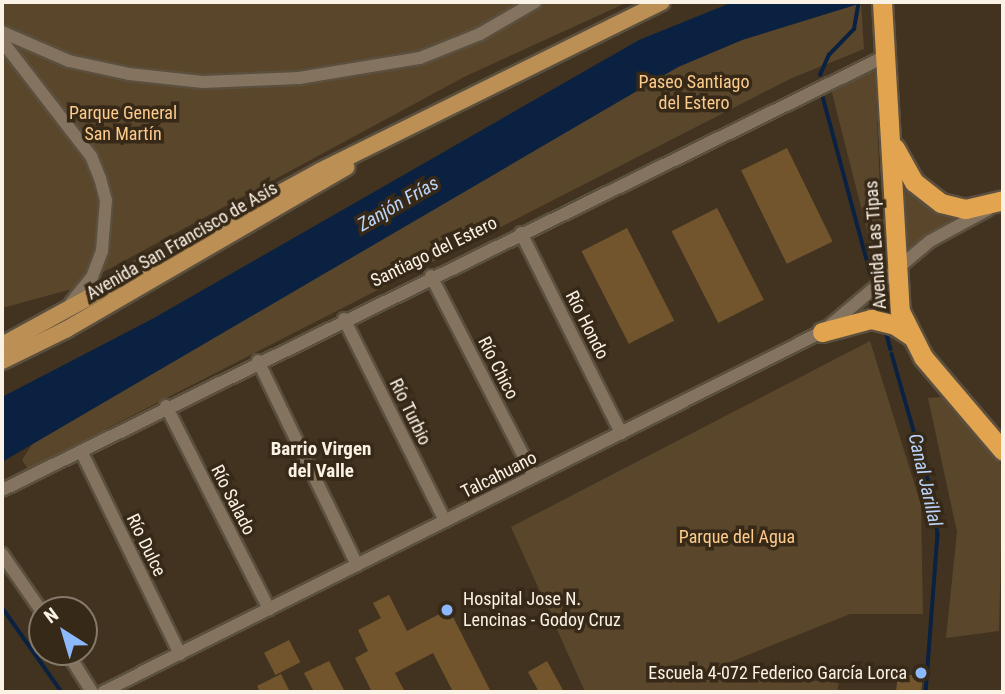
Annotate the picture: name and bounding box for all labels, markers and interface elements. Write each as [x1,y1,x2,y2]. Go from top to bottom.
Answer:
park label: Paseo Santiago del Estero [639,72,749,114]
park label: Parque General San Martín [69,103,177,146]
water label: Zanjón Frías [353,172,443,236]
street label: Avenida San Francisco de Asís [83,177,281,305]
street label: Avenida Las Tipas [861,180,891,310]
street label: Santiago del Estero [367,212,501,292]
street label: Río Hondo [561,287,613,363]
street label: Río Chico [473,333,523,403]
street label: Río Turbio [385,375,435,449]
water label: Canal Jarillal [903,431,947,529]
district label: Barrio Virgen del Valle [271,438,371,482]
street label: Talcahuano [458,447,540,503]
street label: Río Salado [206,461,260,539]
street label: Río Dulce [122,510,170,580]
park label: Parque del Agua [679,526,795,548]
place label: Hospital Jose N. Lencinas - Godoy Cruz [463,589,621,632]
north arrow [28,596,98,666]
marker: Hospital Jose N. Lencinas - Godoy Cruz [437,600,457,620]
text: N [40,603,63,628]
place label: Escuela 4-072 Federico García Lorca [648,662,907,684]
marker: Escuela 4-072 Federico García Lorca [913,665,929,681]

